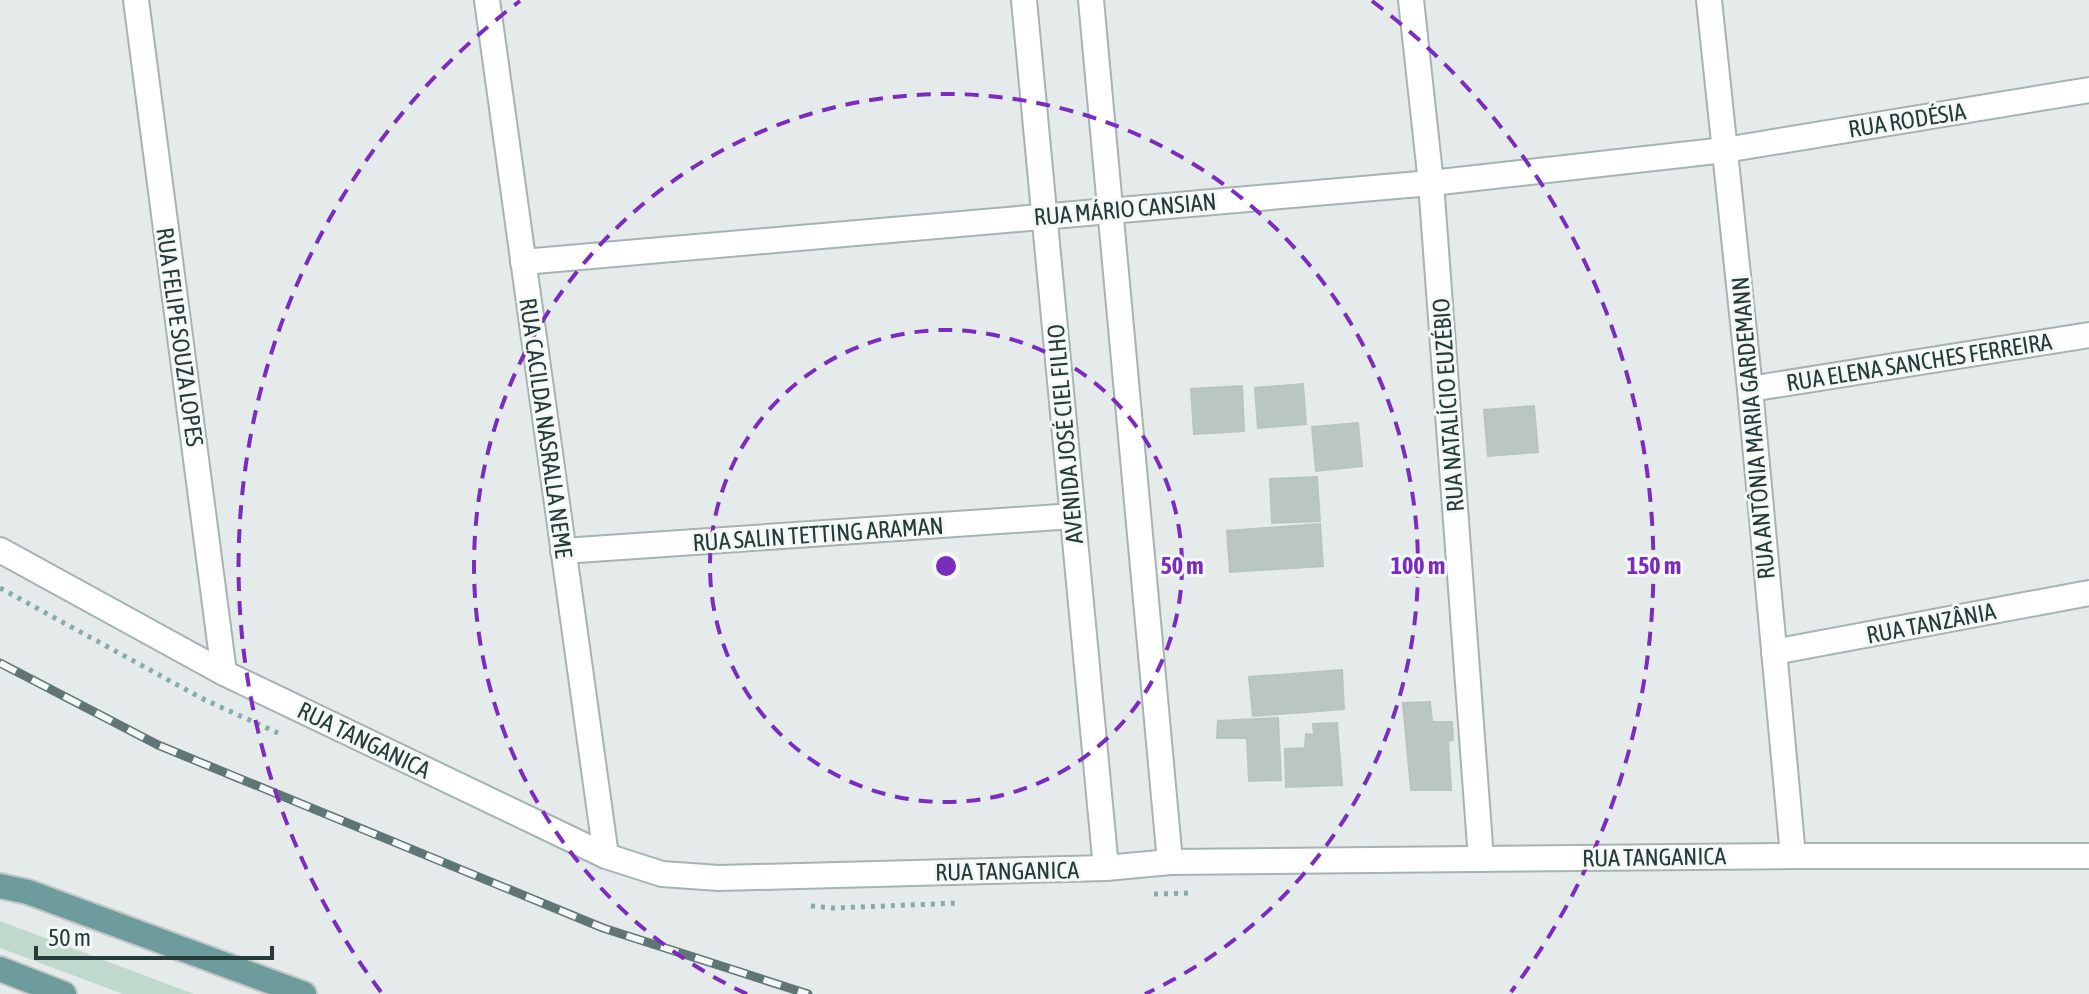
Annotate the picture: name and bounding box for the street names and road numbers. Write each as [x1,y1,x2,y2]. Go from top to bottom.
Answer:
street label: RUA RODÉSIA [1846,97,1968,143]
street label: RUA MÁRIO CANSIAN [1033,188,1217,230]
street label: RUA FELIPE SOUZA LOPES [151,226,209,448]
street label: RUA ANTÔNIA MARIA GARDEMANN [1726,275,1780,581]
street label: RUA CACILDA NASRALLA NEME [514,296,578,560]
street label: RUA NATALÍCIO EUZÉBIO [1427,297,1469,513]
street label: AVENIDA JOSÉ CIEL FILHO [1042,323,1088,545]
street label: RUA ELENA SANCHES FERREIRA [1784,328,2054,396]
street label: RUA SALIN TETTING ARAMAN [692,512,944,556]
street label: RUA TANZÂNIA [1864,597,1998,649]
street label: RUA TANGANICA [293,696,435,784]
street label: RUA TANGANICA [1582,842,1726,872]
street label: RUA TANGANICA [935,856,1079,886]

